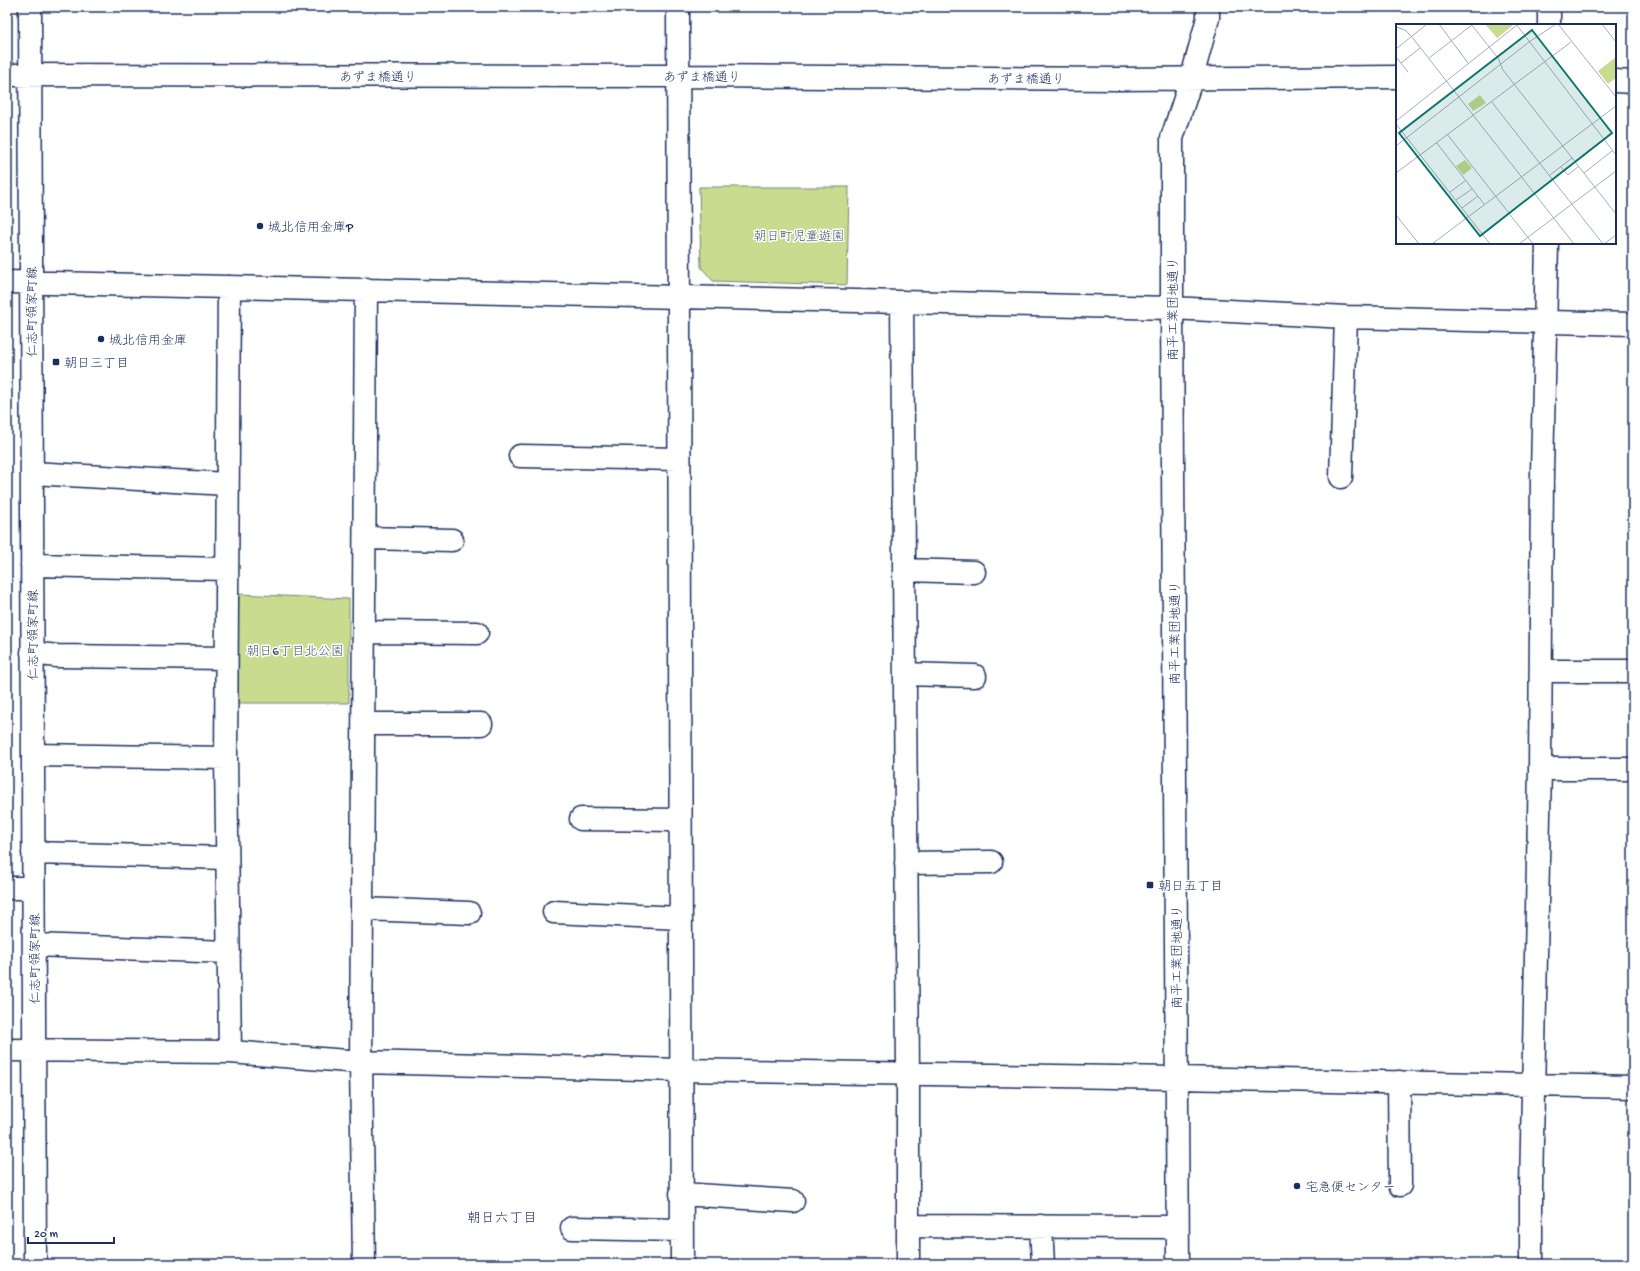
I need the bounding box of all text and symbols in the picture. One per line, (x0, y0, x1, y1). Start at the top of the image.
inset map (1396, 24, 1616, 244)
street label: あずま橋通り (339, 70, 417, 86)
street label: あずま橋通り (663, 70, 741, 86)
street label: あずま橋通り (987, 72, 1065, 88)
marker: 城北信用金庫P (255, 221, 265, 231)
place label: 城北信用金庫P (268, 221, 354, 236)
park label: 朝日町児童遊園 (753, 229, 845, 245)
street label: 南平工業団地通り (1166, 257, 1182, 361)
street label: 仁志町領家町線 (25, 266, 41, 358)
marker: 城北信用金庫 (96, 334, 106, 344)
place label: 城北信用金庫 (109, 334, 187, 349)
place label: 朝日三丁目 (64, 356, 129, 372)
marker: 朝日三丁目 (51, 357, 61, 367)
street label: 南平工業団地通り (1168, 581, 1184, 685)
street label: 仁志町領家町線 (26, 589, 42, 681)
park label: 朝日6丁目北公園 (246, 644, 344, 660)
place label: 朝日五丁目 (1158, 879, 1223, 895)
marker: 朝日五丁目 (1145, 880, 1155, 890)
street label: 南平工業団地通り (1170, 905, 1186, 1009)
street label: 仁志町領家町線 (28, 913, 44, 1005)
marker: 宅急便センター (1292, 1181, 1302, 1191)
place label: 宅急便センター (1305, 1181, 1395, 1196)
district label: 朝日六丁目 (467, 1211, 537, 1228)
scale bar (28, 1219, 114, 1245)
text: 20 m (34, 1228, 59, 1242)

